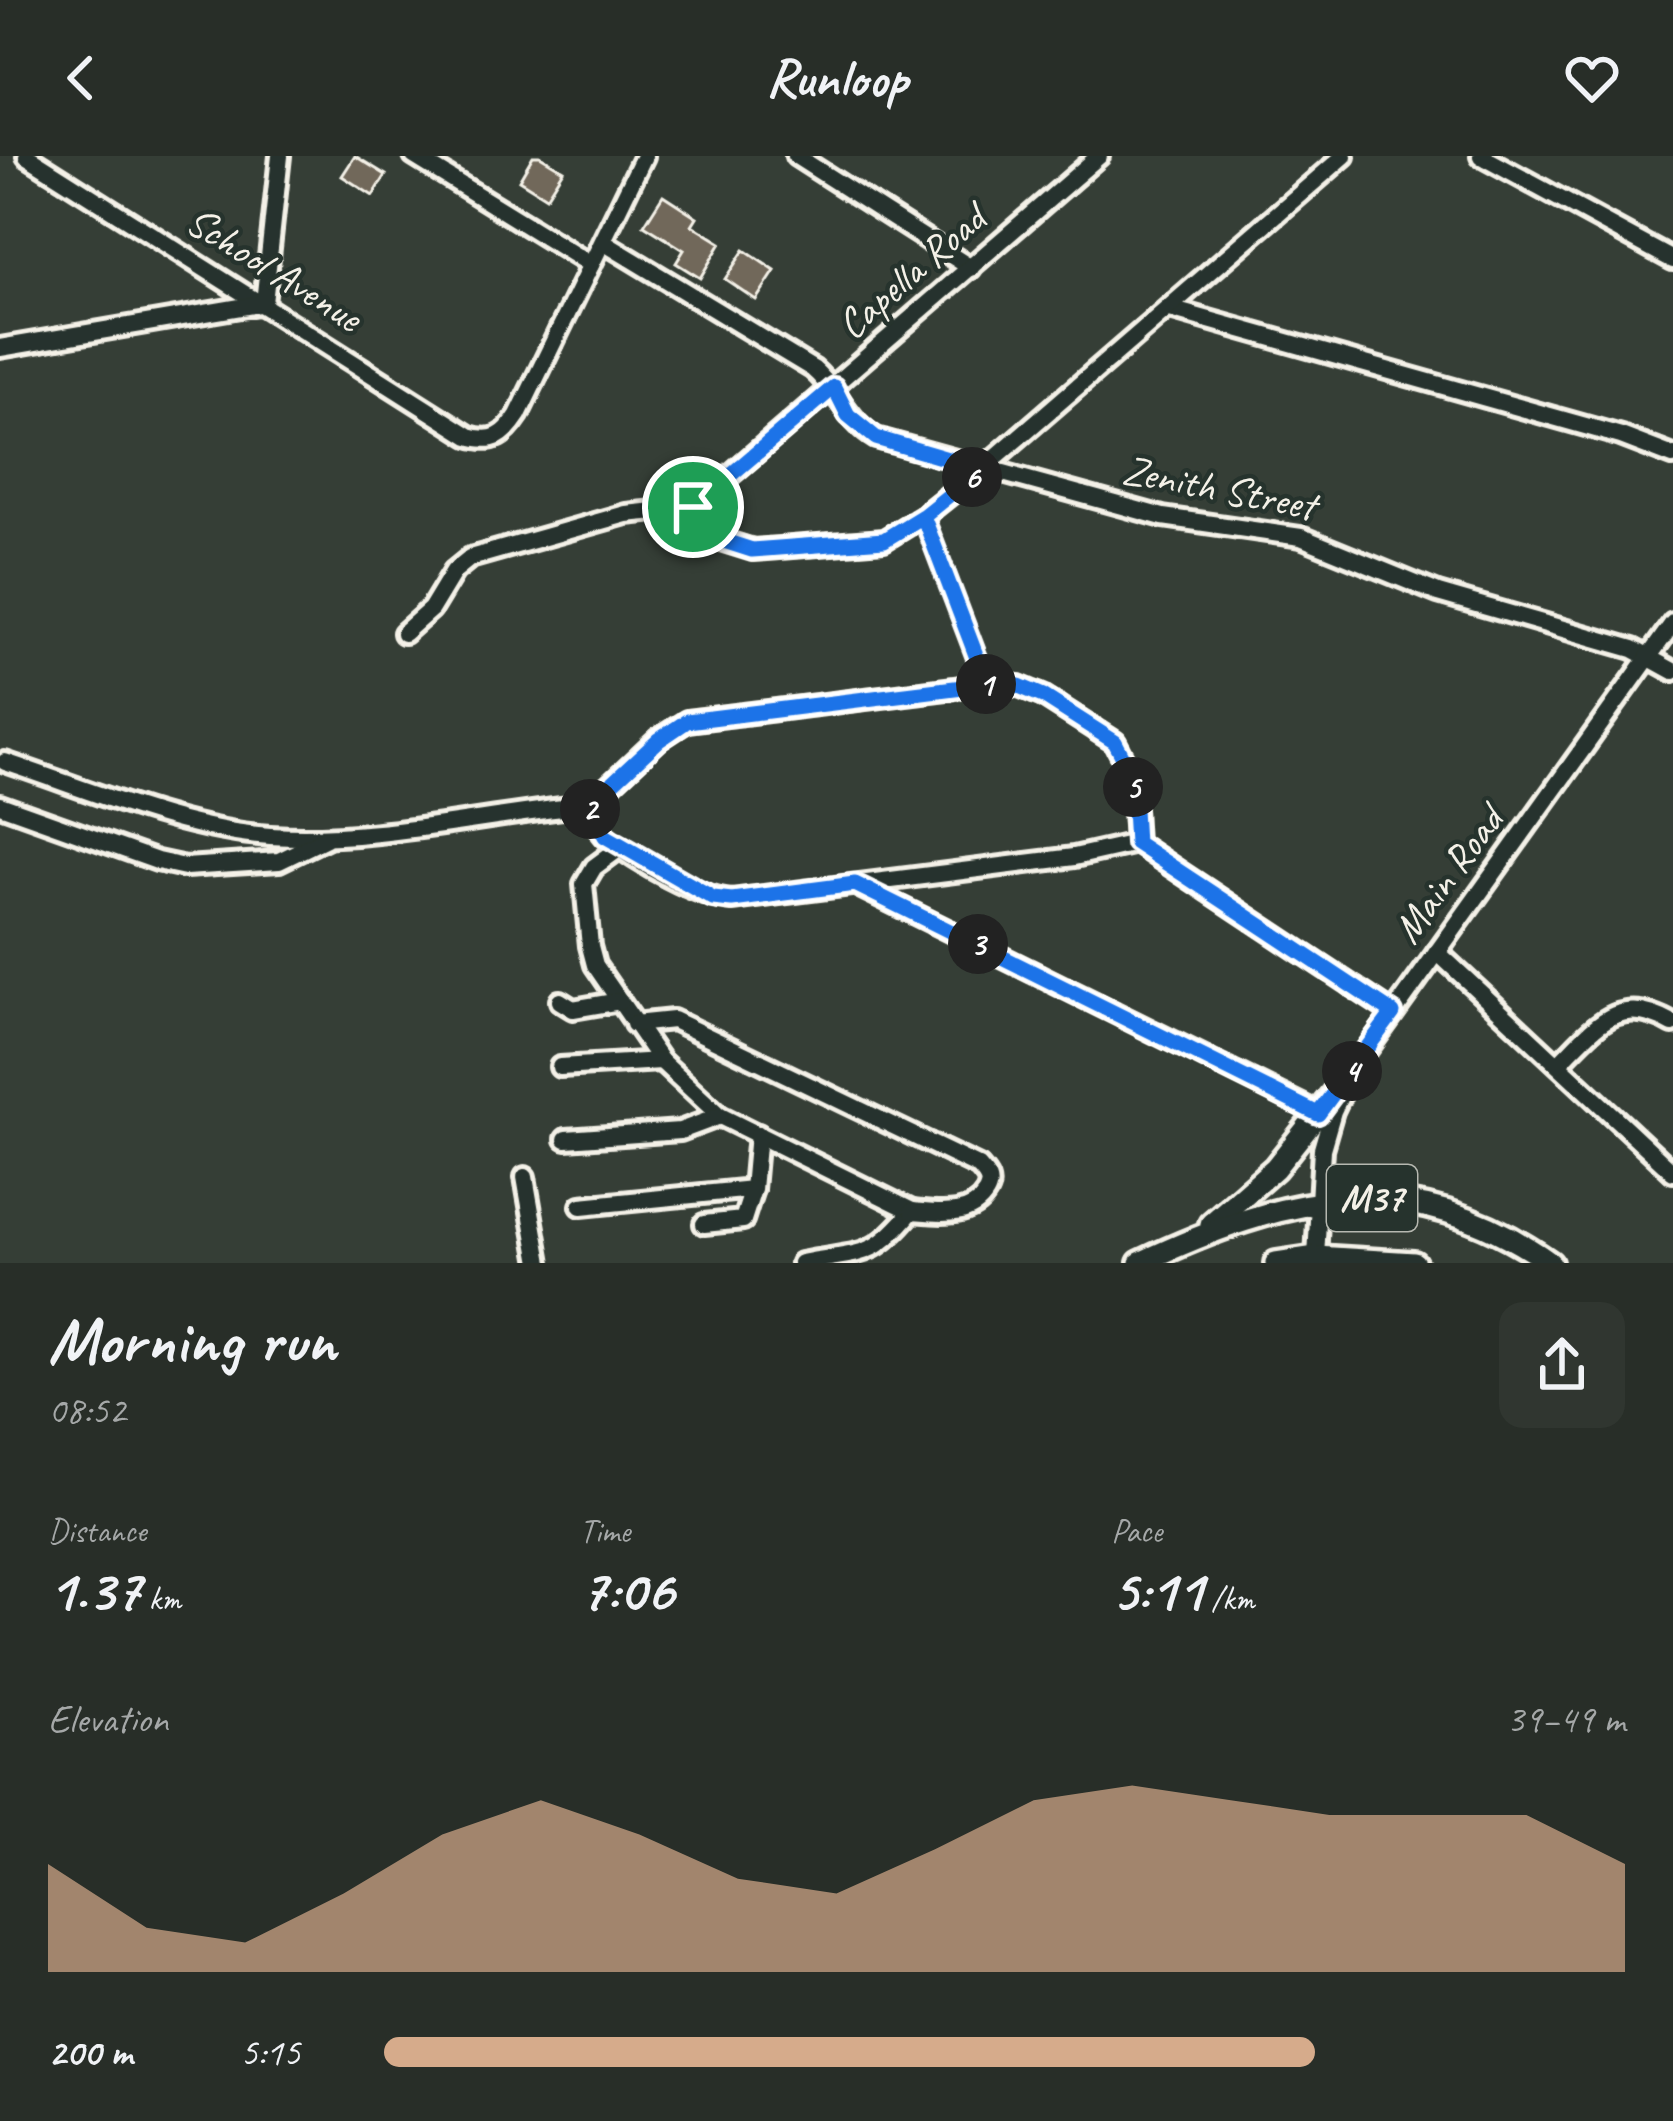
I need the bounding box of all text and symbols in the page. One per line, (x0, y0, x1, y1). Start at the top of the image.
text: Runloop (766, 44, 907, 112)
icon: back (48, 45, 114, 111)
icon: heart (1559, 45, 1625, 111)
street label: Capella Road (826, 189, 1001, 351)
street label: School Avenue (176, 194, 374, 345)
street label: Zenith Street (1118, 443, 1325, 534)
pin: 6 (942, 447, 1002, 507)
pin (642, 456, 744, 558)
text: 6 (964, 456, 980, 498)
icon: arrive (660, 474, 726, 540)
pin: 1 (956, 654, 1016, 714)
text: 1 (979, 663, 993, 705)
pin: 5 (1103, 757, 1163, 817)
text: 5 (1126, 766, 1140, 808)
pin: 2 (560, 779, 620, 839)
text: 2 (583, 788, 597, 830)
street label: Main Road (1381, 791, 1519, 954)
pin: 3 (948, 914, 1008, 974)
text: 3 (971, 923, 985, 965)
pin: 4 (1322, 1041, 1382, 1101)
text: 4 (1345, 1050, 1359, 1092)
road number: M37 (1327, 1165, 1417, 1231)
text: Morning run (48, 1299, 336, 1382)
button: share (1499, 1302, 1625, 1428)
text: 08:52 (48, 1386, 126, 1435)
text: Distance (48, 1510, 146, 1552)
text: Time (580, 1510, 630, 1552)
text: Pace (1111, 1510, 1162, 1552)
text: 1.37 (48, 1552, 141, 1628)
text: 7:06 (580, 1552, 674, 1628)
text: 5:11 (1111, 1552, 1203, 1628)
text: km (141, 1578, 181, 1620)
text: /km (1203, 1578, 1254, 1620)
text: Elevation (48, 1695, 168, 1744)
text: 39–49 m (1506, 1695, 1625, 1744)
text: 200 m (48, 2028, 132, 2077)
text: 5:15 (240, 2028, 300, 2077)

